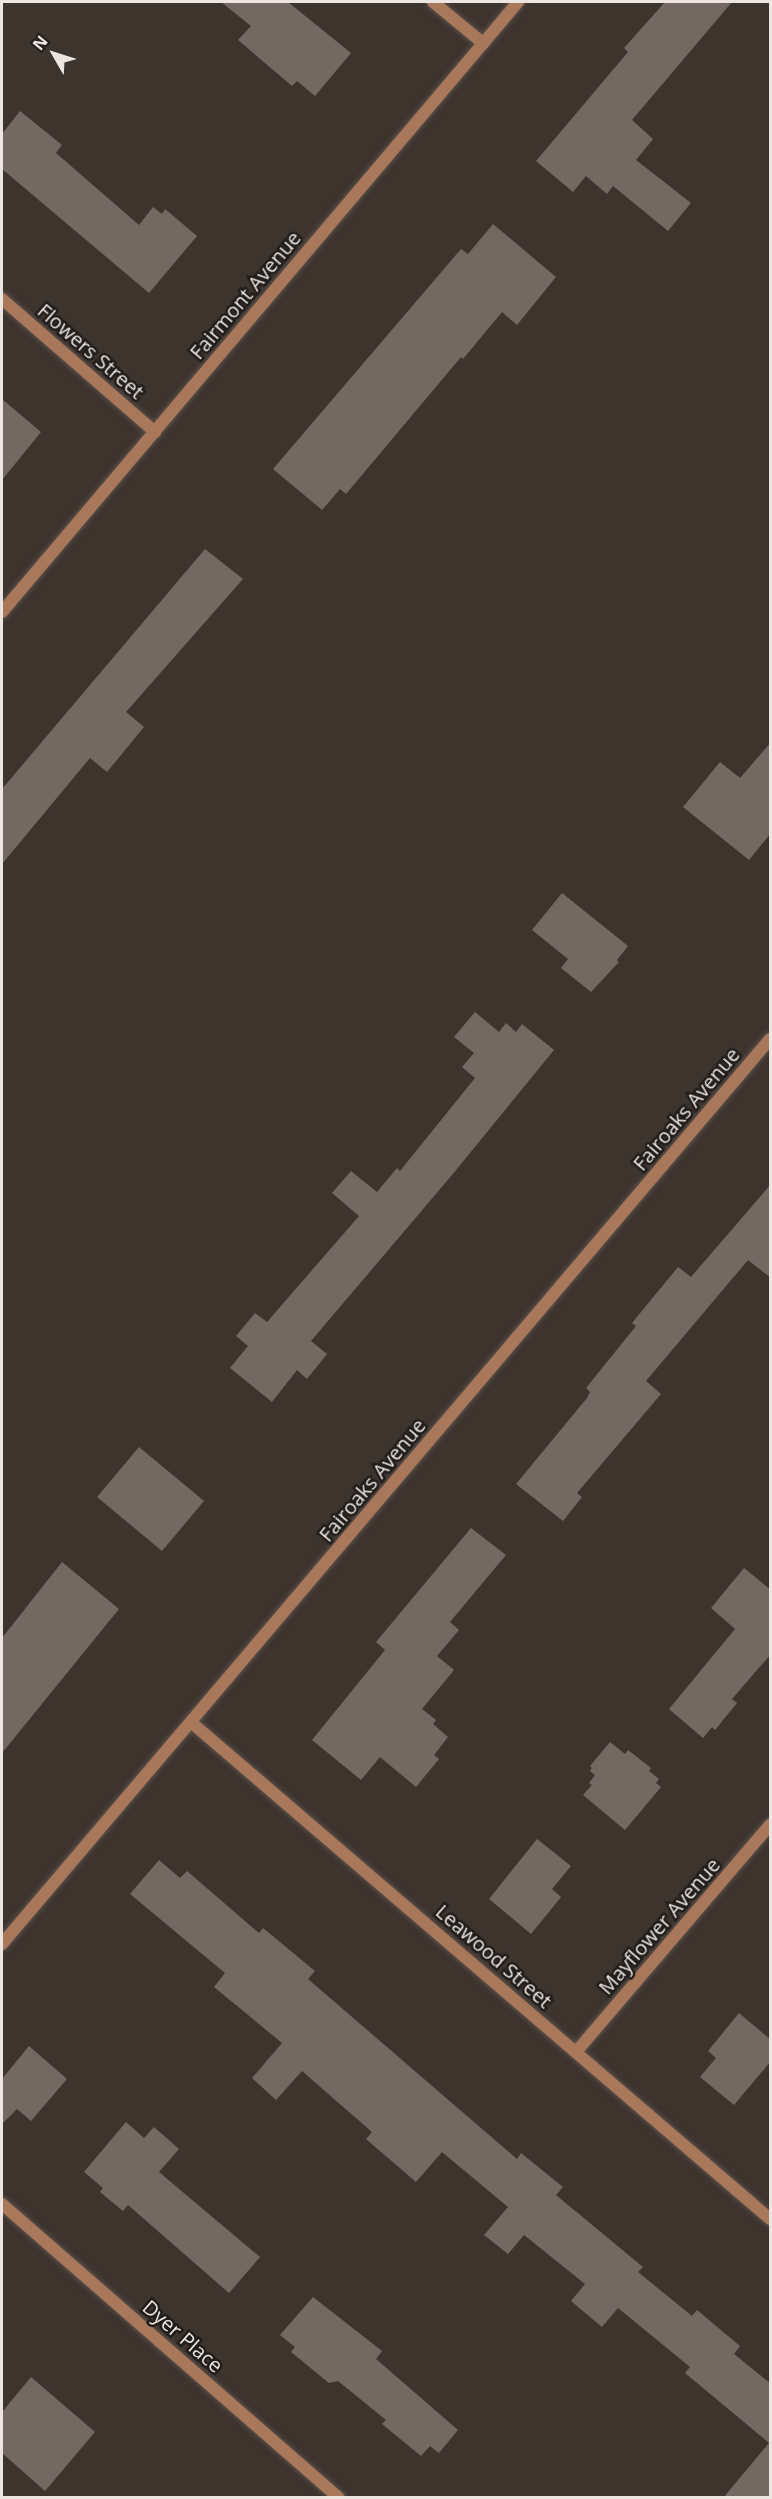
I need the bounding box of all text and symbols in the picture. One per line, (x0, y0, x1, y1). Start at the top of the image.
north arrow (24, 24, 84, 84)
text: N (27, 31, 53, 55)
street label: Fairmont Avenue (185, 226, 305, 364)
street label: Flowers Street (33, 298, 149, 404)
street label: Fairoaks Avenue (628, 1043, 744, 1175)
street label: Fairoaks Avenue (314, 1414, 430, 1546)
street label: Mayflower Avenue (593, 1853, 725, 1999)
street label: Leawood Street (431, 1899, 557, 2013)
street label: Dyer Place (138, 2295, 228, 2377)

